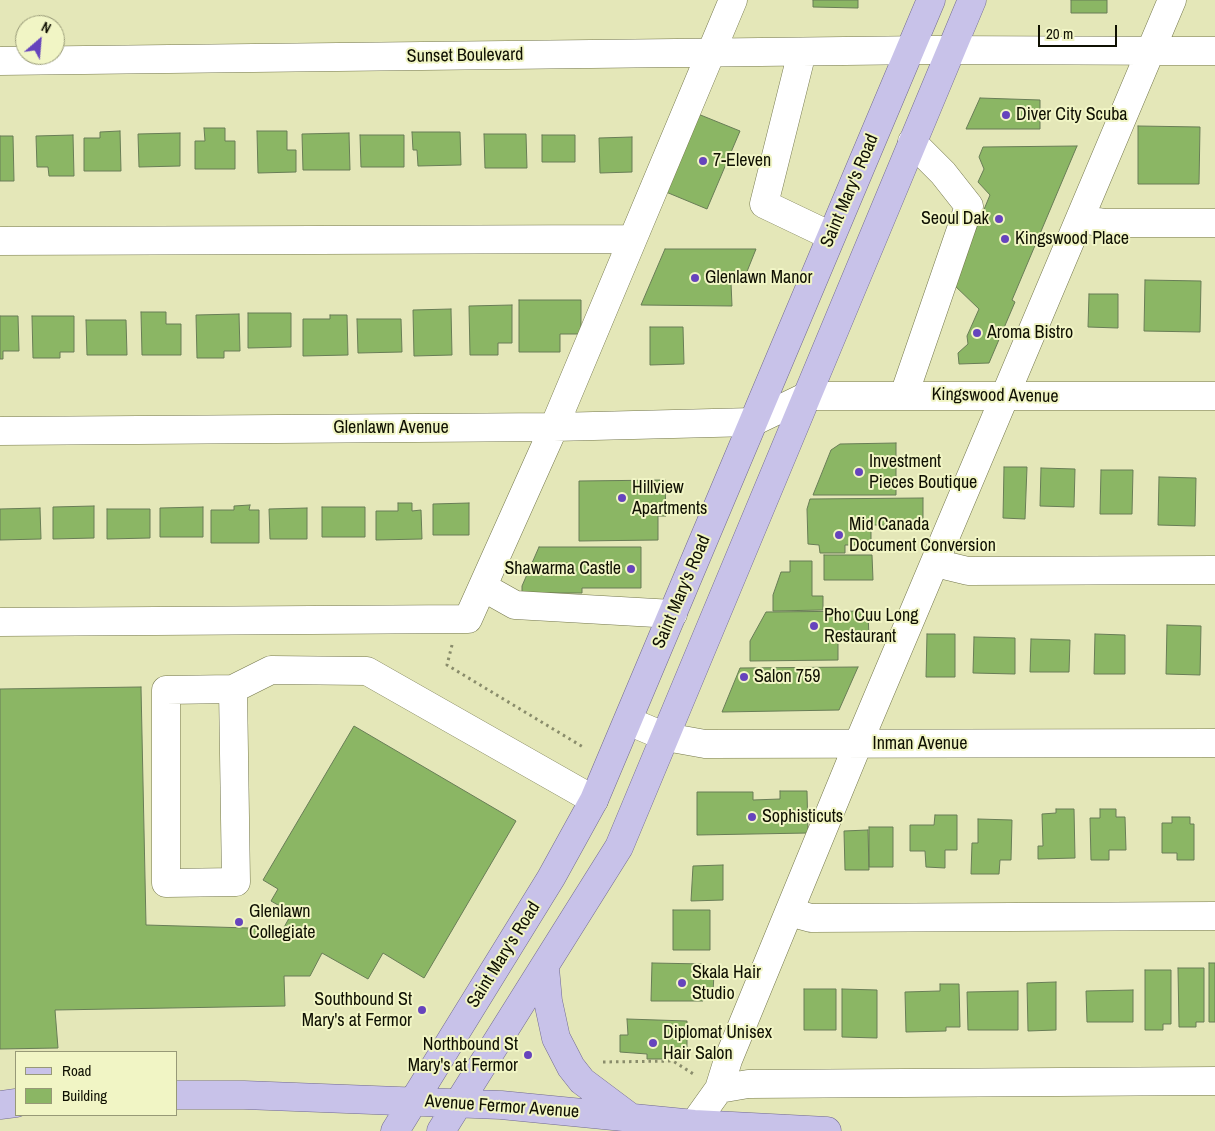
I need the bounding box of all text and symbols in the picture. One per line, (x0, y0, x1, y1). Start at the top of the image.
north arrow (15, 15, 65, 65)
scale bar (1040, 15, 1119, 47)
text: N (39, 18, 54, 37)
text: 20 m (1046, 23, 1073, 44)
street label: Sunset Boulevard (407, 44, 523, 68)
place label: Diver City Scuba (1016, 104, 1128, 126)
marker: Diver City Scuba (1000, 109, 1012, 121)
street label: Saint Mary's Road (816, 131, 884, 251)
place label: 7-Eleven (713, 150, 771, 172)
marker: 7-Eleven (697, 155, 709, 167)
place label: Seoul Dak (921, 208, 989, 230)
marker: Seoul Dak (993, 213, 1005, 225)
place label: Kingswood Place (1015, 228, 1129, 250)
marker: Kingswood Place (999, 233, 1011, 245)
place label: Glenlawn Manor (705, 267, 812, 289)
marker: Glenlawn Manor (689, 272, 701, 284)
place label: Aroma Bistro (987, 322, 1073, 344)
marker: Aroma Bistro (971, 327, 983, 339)
street label: Kingswood Avenue (931, 384, 1059, 408)
street label: Glenlawn Avenue (333, 417, 449, 439)
place label: Investment Pieces Boutique (869, 451, 977, 494)
marker: Investment Pieces Boutique (853, 466, 865, 478)
place label: Hillview Apartments (632, 477, 707, 520)
marker: Hillview Apartments (616, 492, 628, 504)
place label: Mid Canada Document Conversion (849, 514, 996, 556)
marker: Mid Canada Document Conversion (833, 529, 845, 541)
street label: Saint Mary's Road (648, 532, 716, 652)
place label: Shawarma Castle (505, 558, 621, 580)
marker: Shawarma Castle (625, 563, 637, 575)
place label: Pho Cuu Long Restaurant (824, 605, 918, 648)
marker: Pho Cuu Long Restaurant (808, 620, 820, 632)
place label: Salon 759 (754, 666, 820, 688)
marker: Salon 759 (738, 671, 750, 683)
street label: Inman Avenue (873, 733, 967, 755)
place label: Sophisticuts (762, 806, 843, 828)
marker: Sophisticuts (746, 811, 758, 823)
street label: Saint Mary's Road (463, 898, 545, 1012)
place label: Glenlawn Collegiate (249, 901, 315, 944)
marker: Glenlawn Collegiate (233, 916, 245, 928)
place label: Skala Hair Studio (692, 962, 761, 1004)
marker: Skala Hair Studio (676, 977, 688, 989)
place label: Southbound St Mary's at Fermor (302, 989, 412, 1032)
marker: Southbound St Mary's at Fermor (416, 1004, 428, 1016)
place label: Diplomat Unisex Hair Salon (663, 1022, 772, 1064)
place label: Northbound St Mary's at Fermor (408, 1034, 518, 1076)
marker: Diplomat Unisex Hair Salon (647, 1037, 659, 1049)
marker: Northbound St Mary's at Fermor (522, 1049, 534, 1061)
legend (15, 1051, 178, 1116)
text: Road (62, 1060, 91, 1081)
text: Building (62, 1085, 107, 1106)
street label: Avenue Fermor Avenue (424, 1091, 580, 1123)

